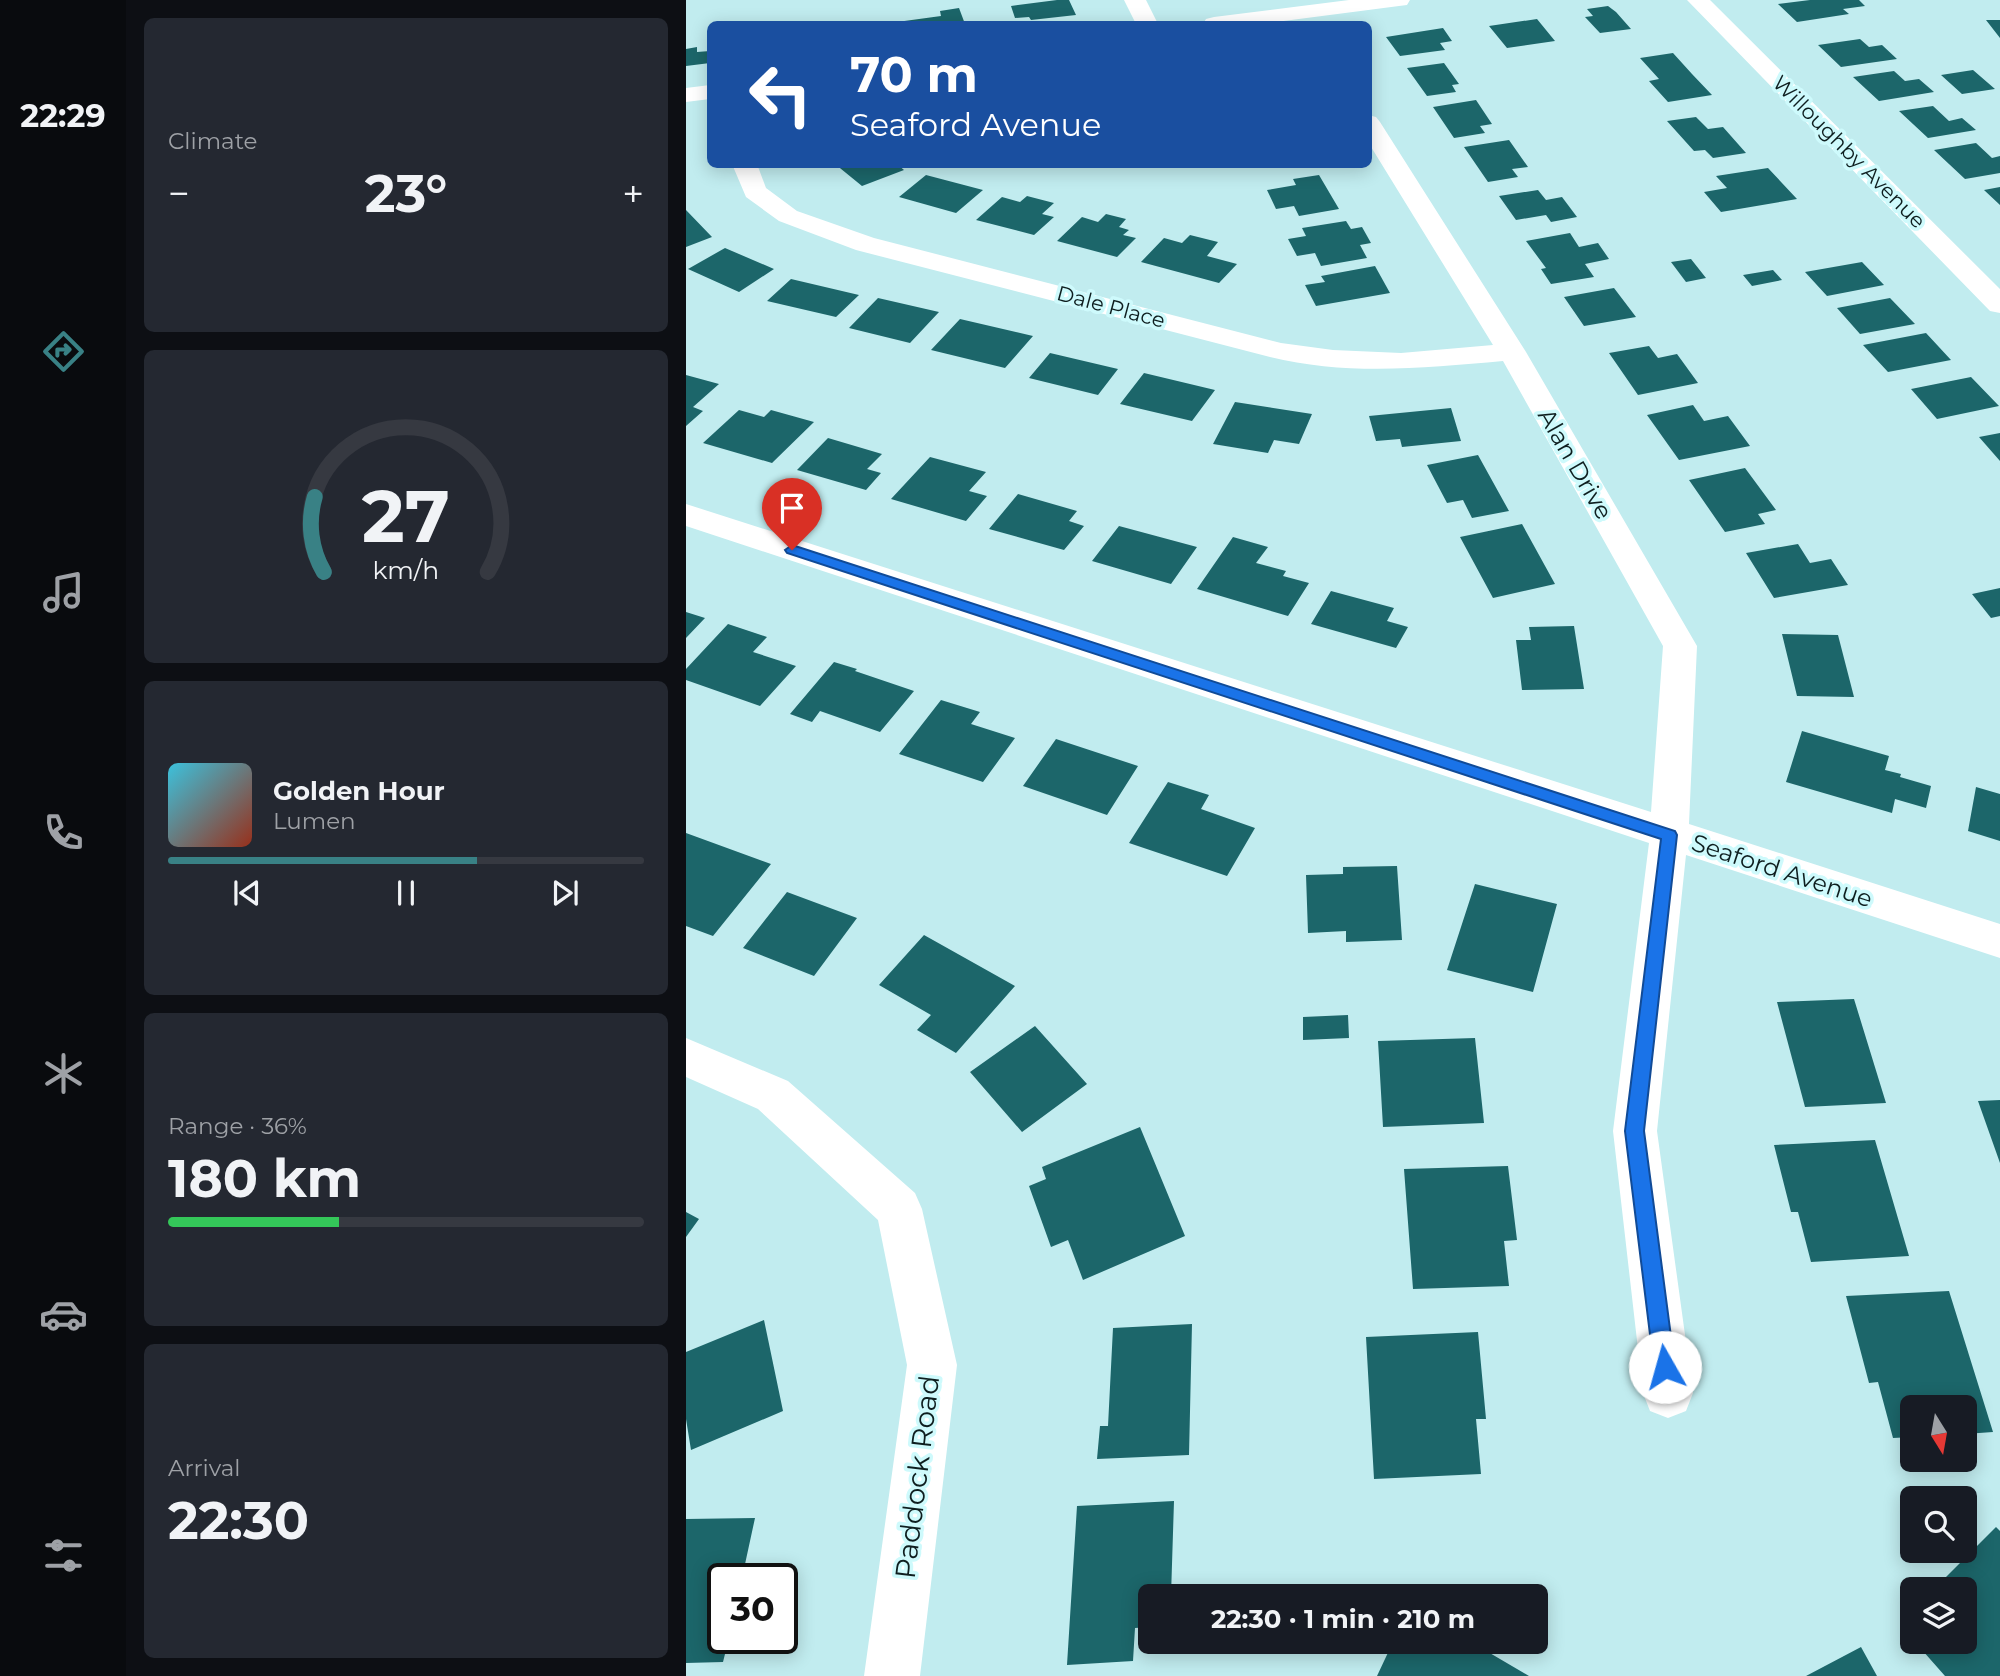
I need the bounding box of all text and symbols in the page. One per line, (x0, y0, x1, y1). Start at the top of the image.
text: 70 m (850, 45, 978, 104)
icon: left (735, 49, 826, 140)
street label: Willoughby Avenue (1768, 70, 1931, 233)
text: 22:29 (20, 96, 106, 135)
text: Seaford Avenue (850, 105, 1101, 144)
text: Climate (168, 127, 257, 155)
text: 23° (365, 162, 447, 225)
text: − (168, 170, 190, 217)
text: + (622, 170, 644, 217)
street label: Dale Place (1054, 280, 1168, 333)
icon: directions (39, 327, 88, 376)
street label: Alan Drive (1532, 403, 1619, 524)
text: 27 (362, 473, 450, 561)
pin (762, 478, 822, 550)
icon: arrive (773, 489, 811, 527)
text: km/h (373, 555, 439, 585)
icon: music (39, 568, 88, 617)
text: Golden Hour (273, 775, 445, 807)
text: Lumen (273, 807, 356, 835)
icon: phone (39, 808, 88, 857)
street label: Seaford Avenue (1688, 828, 1876, 913)
icon: previous (228, 874, 266, 912)
icon: pause (387, 874, 425, 912)
icon: next (546, 874, 584, 912)
icon: climate (39, 1049, 88, 1098)
text: Range · 36% (168, 1112, 307, 1140)
text: 180 km (168, 1147, 361, 1210)
icon: car (39, 1290, 88, 1339)
position arrow (1628, 1330, 1702, 1404)
street label: Paddock Road (888, 1373, 946, 1581)
north arrow (1900, 1395, 1978, 1472)
map controls (1900, 1395, 1977, 1654)
text: Arrival (168, 1454, 241, 1482)
button: search (1900, 1486, 1977, 1563)
text: 22:30 (168, 1489, 309, 1552)
icon: filters (39, 1531, 88, 1580)
speed limit sign: 30 (707, 1563, 798, 1654)
button: layers (1900, 1577, 1977, 1654)
text: 22:30 · 1 min · 210 m (1211, 1603, 1475, 1635)

